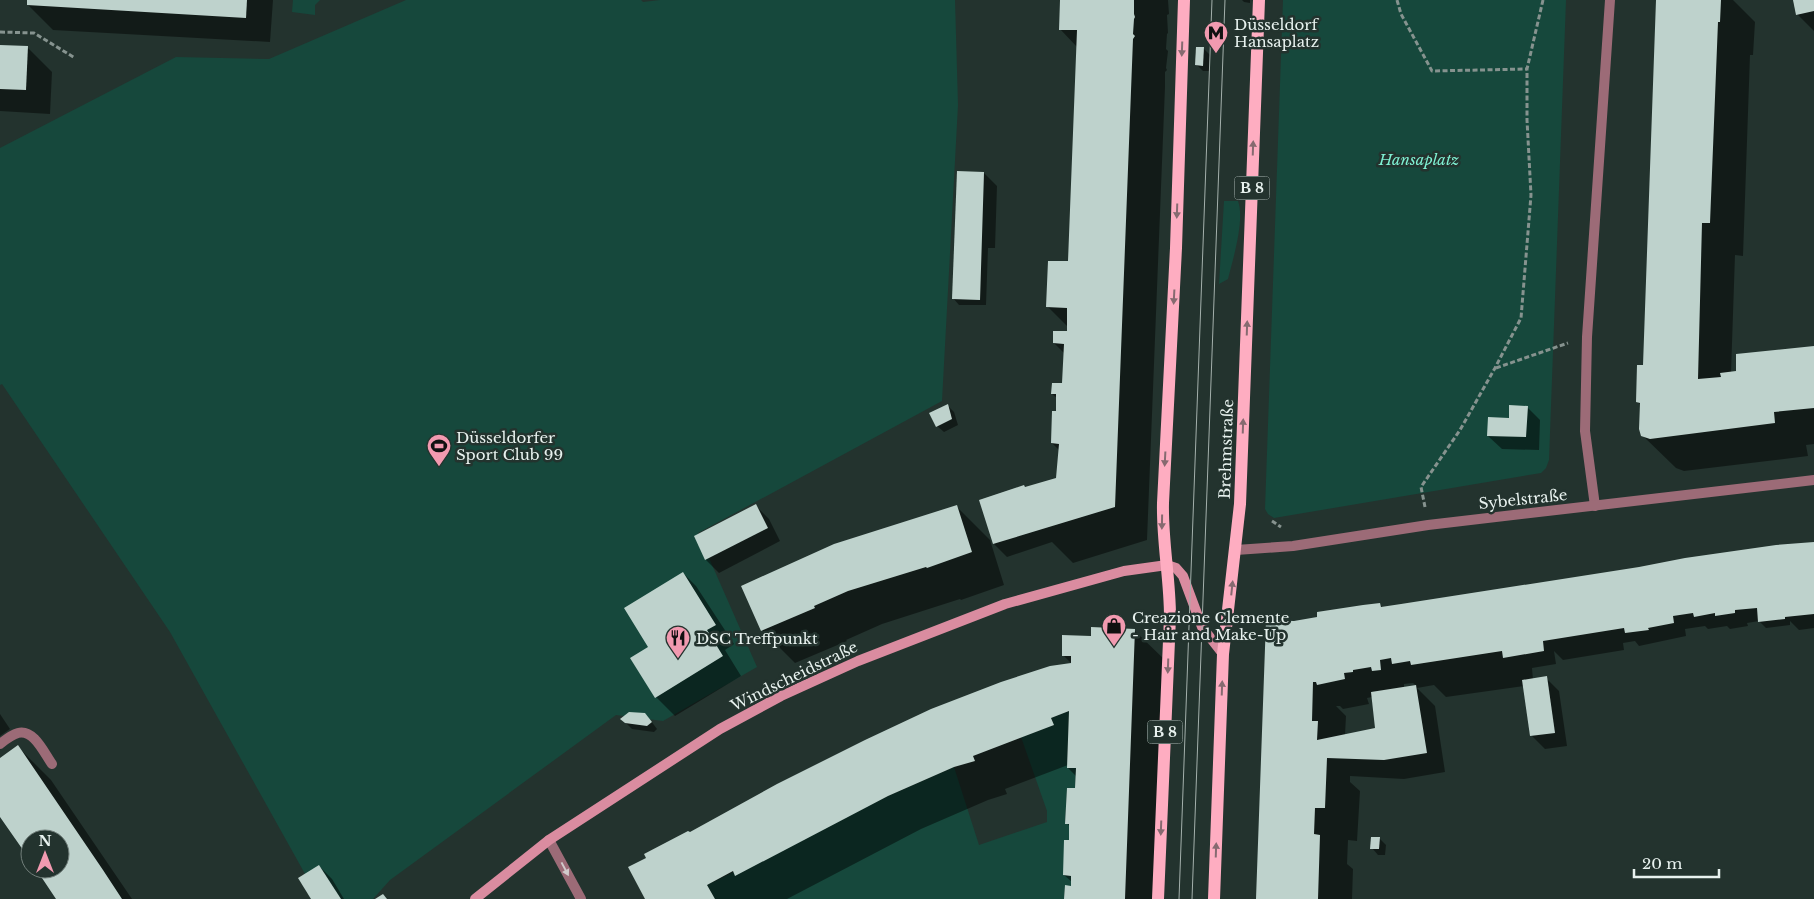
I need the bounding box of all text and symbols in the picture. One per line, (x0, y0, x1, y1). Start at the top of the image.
place label: Düsseldorf Hansaplatz (1234, 15, 1319, 51)
metro station icon: Düsseldorf Hansaplatz (1203, 20, 1229, 54)
one-way arrow (1178, 41, 1186, 57)
one-way arrow (1250, 140, 1258, 156)
park label: Hansaplatz (1378, 150, 1459, 169)
road number: B 8 (1234, 177, 1270, 200)
one-way arrow (1173, 203, 1181, 219)
one-way arrow (1169, 289, 1177, 305)
one-way arrow (1243, 320, 1251, 336)
street label: Brehmstraße (1215, 399, 1237, 499)
one-way arrow (1239, 418, 1247, 434)
place label: Düsseldorfer Sport Club 99 (456, 428, 563, 464)
sports icon: Düsseldorfer Sport Club 99 (426, 433, 452, 467)
one-way arrow (1161, 452, 1169, 468)
street label: Sybelstraße (1478, 485, 1568, 513)
one-way arrow (1158, 515, 1166, 531)
one-way arrow (1228, 580, 1236, 596)
place label: Creazione Clemente - Hair and Make-Up (1132, 608, 1289, 644)
shop icon: Creazione Clemente - Hair and Make-Up (1101, 613, 1127, 647)
restaurant icon: DSC Treffpunkt (665, 625, 691, 659)
place label: DSC Treffpunkt (696, 629, 818, 648)
street label: Windscheidstraße (727, 637, 861, 715)
one-way arrow (1164, 658, 1172, 674)
one-way arrow (1218, 680, 1226, 696)
road number: B 8 (1148, 720, 1182, 744)
one-way arrow (1156, 821, 1164, 837)
north arrow (20, 829, 70, 879)
text: N (38, 832, 52, 850)
one-way arrow (1212, 842, 1220, 858)
scale bar (1634, 846, 1719, 878)
text: 20 m (1642, 854, 1682, 873)
one-way arrow (561, 862, 569, 877)

